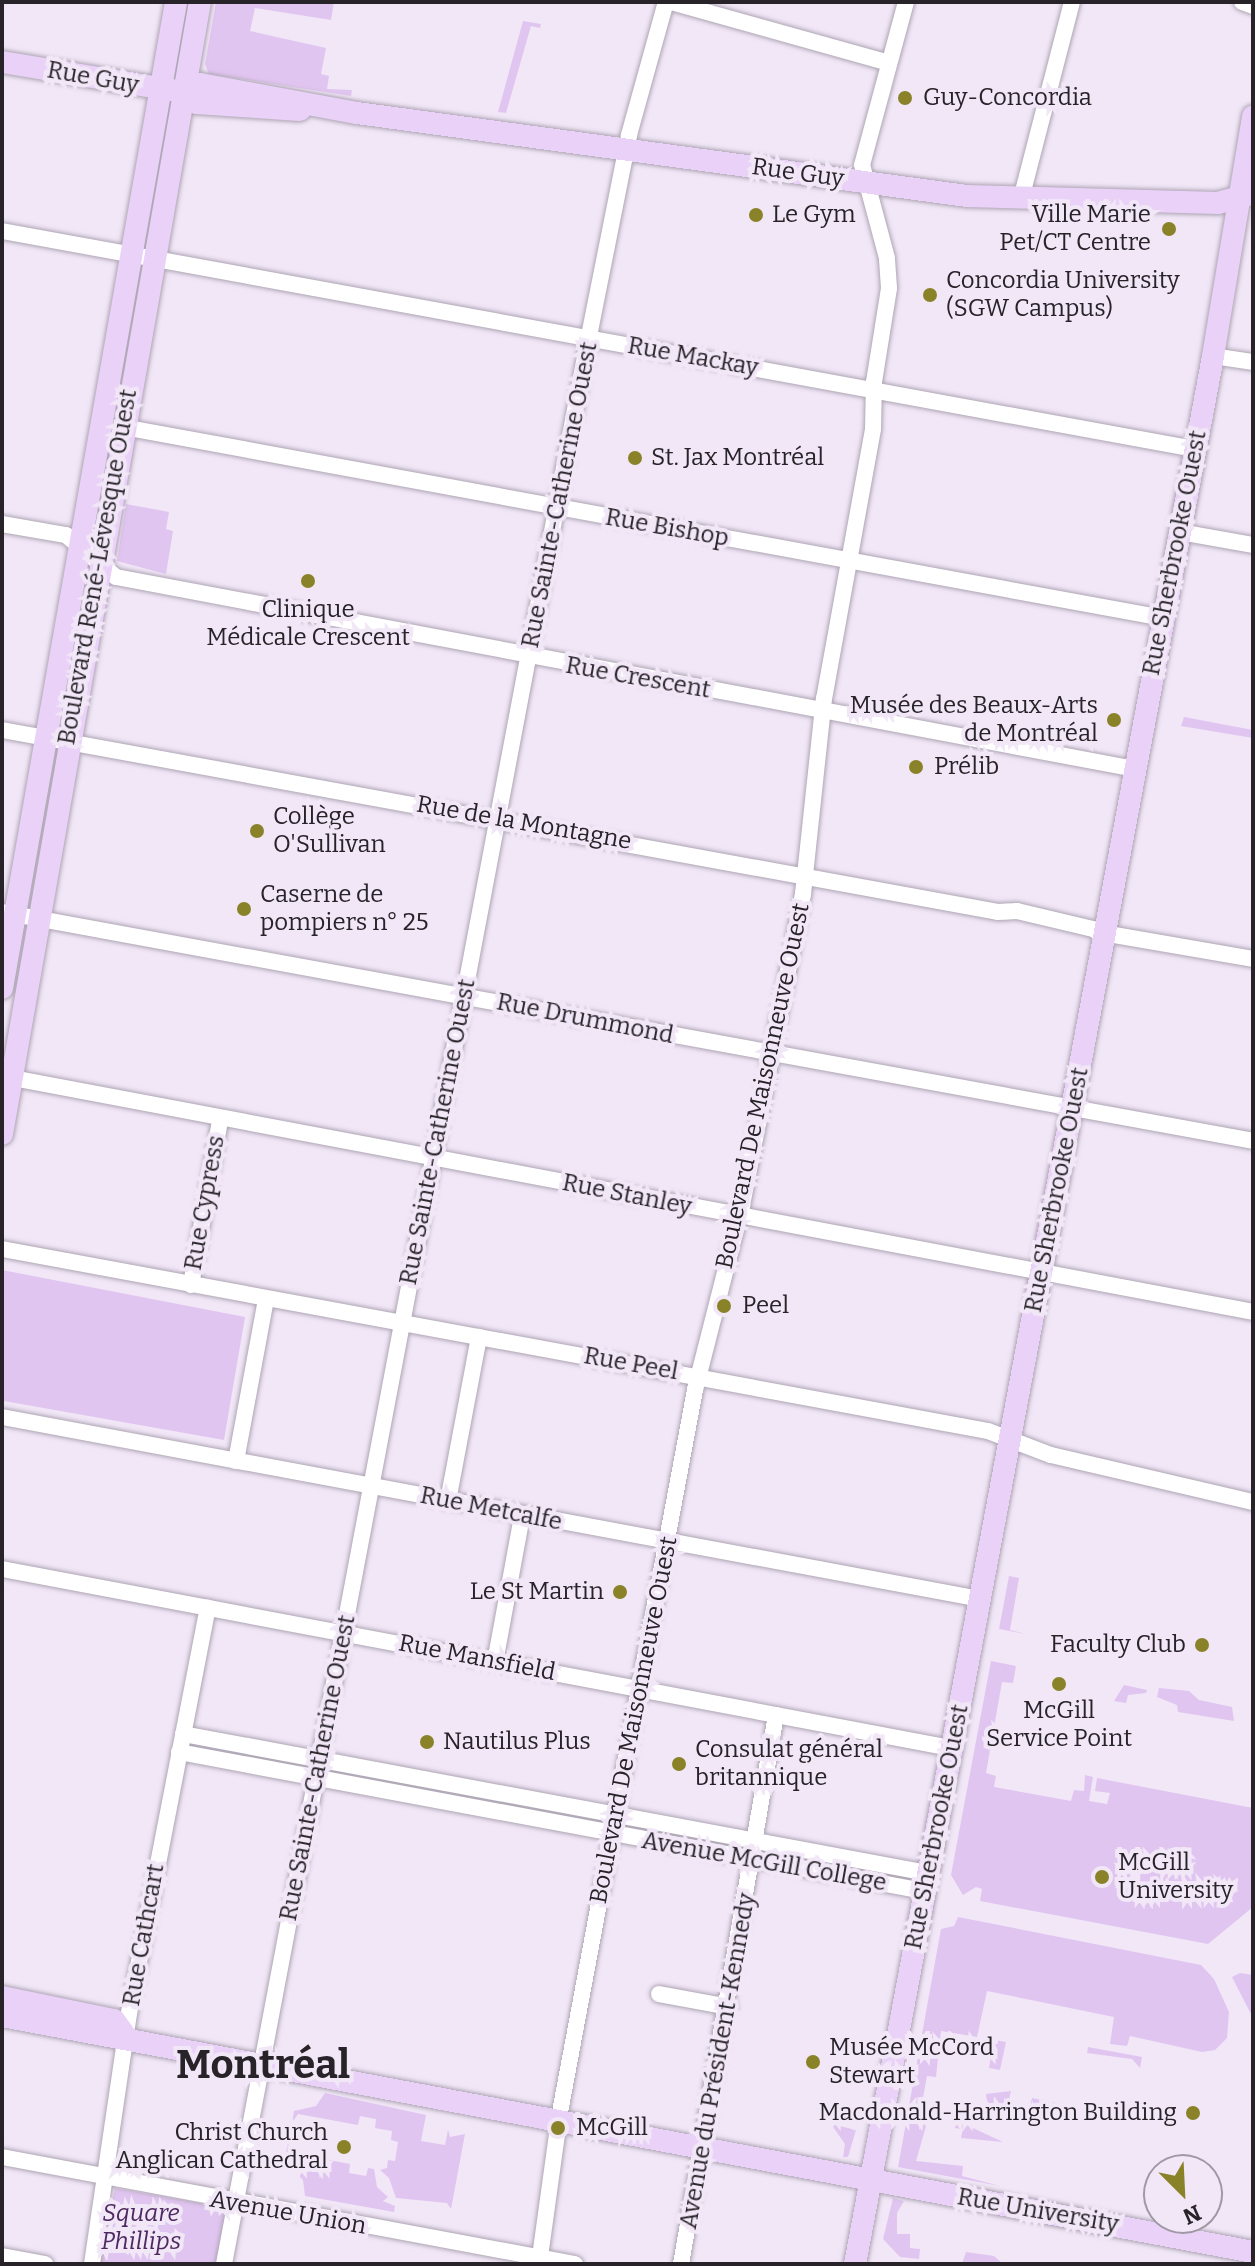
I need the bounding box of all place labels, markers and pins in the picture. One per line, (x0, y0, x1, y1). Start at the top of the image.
place label: Guy-Concordia (923, 84, 1092, 112)
marker: Guy-Concordia (894, 87, 916, 109)
place label: Le Gym (772, 201, 856, 229)
place label: Ville Marie Pet/CT Centre (999, 201, 1151, 257)
marker: Le Gym (747, 206, 765, 224)
marker: Ville Marie Pet/CT Centre (1158, 218, 1180, 240)
place label: Concordia University (SGW Campus) (946, 267, 1180, 323)
marker: Concordia University (SGW Campus) (921, 286, 939, 304)
place label: St. Jax Montréal (651, 444, 824, 472)
marker: St. Jax Montréal (626, 449, 644, 467)
marker: Clinique Médicale Crescent (297, 570, 319, 592)
place label: Clinique Médicale Crescent (206, 596, 410, 652)
place label: Musée des Beaux-Arts de Montréal (850, 692, 1098, 748)
marker: Musée des Beaux-Arts de Montréal (1105, 711, 1123, 729)
place label: Prélib (934, 753, 999, 781)
marker: Prélib (905, 756, 927, 778)
place label: Collège O'Sullivan (273, 803, 386, 859)
marker: Collège O'Sullivan (248, 822, 266, 840)
place label: Caserne de pompiers n° 25 (260, 881, 429, 937)
marker: Caserne de pompiers n° 25 (235, 900, 253, 918)
place label: Peel (742, 1292, 789, 1320)
marker: Peel (713, 1295, 735, 1317)
place label: Le St Martin (470, 1578, 604, 1606)
marker: Le St Martin (611, 1583, 629, 1601)
place label: Faculty Club (1050, 1631, 1186, 1659)
marker: Faculty Club (1193, 1636, 1211, 1654)
marker: McGill Service Point (1050, 1675, 1068, 1693)
place label: McGill Service Point (986, 1697, 1132, 1753)
place label: Nautilus Plus (443, 1728, 591, 1756)
marker: Nautilus Plus (418, 1733, 436, 1751)
place label: Consulat général britannique (695, 1736, 883, 1792)
marker: Consulat général britannique (670, 1755, 688, 1773)
place label: McGill University (1118, 1849, 1233, 1905)
marker: McGill University (1093, 1868, 1111, 1886)
place label: Musée McCord Stewart (829, 2034, 994, 2090)
marker: Musée McCord Stewart (804, 2053, 822, 2071)
place label: Macdonald-Harrington Building (818, 2099, 1177, 2127)
marker: Macdonald-Harrington Building (1184, 2104, 1202, 2122)
place label: McGill (576, 2114, 648, 2142)
marker: McGill (547, 2117, 569, 2139)
place label: Christ Church Anglican Cathedral (115, 2119, 328, 2175)
marker: Christ Church Anglican Cathedral (335, 2138, 353, 2156)

